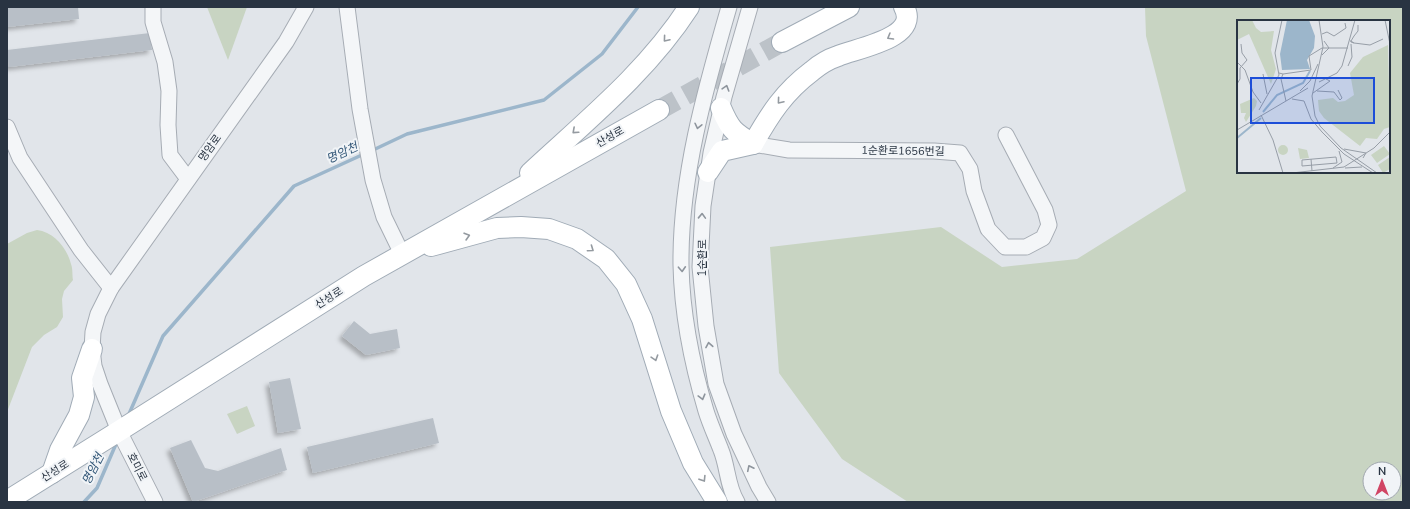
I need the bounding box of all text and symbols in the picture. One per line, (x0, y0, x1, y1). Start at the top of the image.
inset map (1237, 20, 1390, 173)
one-way arrow (887, 33, 894, 40)
one-way arrow (663, 34, 670, 41)
one-way arrow (721, 85, 730, 92)
one-way arrow (777, 97, 784, 104)
one-way arrow (694, 122, 703, 129)
street label: 산성로 (593, 123, 627, 151)
one-way arrow (572, 127, 580, 134)
street label: 명암로 (195, 131, 225, 165)
water label: 명암천 (324, 138, 362, 167)
street label: 1순환로1656번길 (861, 143, 945, 159)
one-way arrow (698, 213, 707, 219)
one-way arrow (463, 232, 470, 241)
street label: 1순환로 (695, 240, 710, 276)
one-way arrow (586, 244, 593, 251)
one-way arrow (677, 266, 686, 272)
street label: 산성로 (312, 284, 346, 312)
one-way arrow (705, 342, 714, 348)
one-way arrow (650, 355, 658, 362)
one-way arrow (697, 393, 706, 400)
water label: 명암천 (78, 449, 109, 487)
street label: 호미로 (123, 450, 151, 484)
street label: 산성로 (38, 457, 72, 485)
north arrow (1362, 461, 1402, 501)
one-way arrow (747, 464, 755, 472)
text: N (1378, 464, 1386, 479)
one-way arrow (698, 475, 705, 482)

